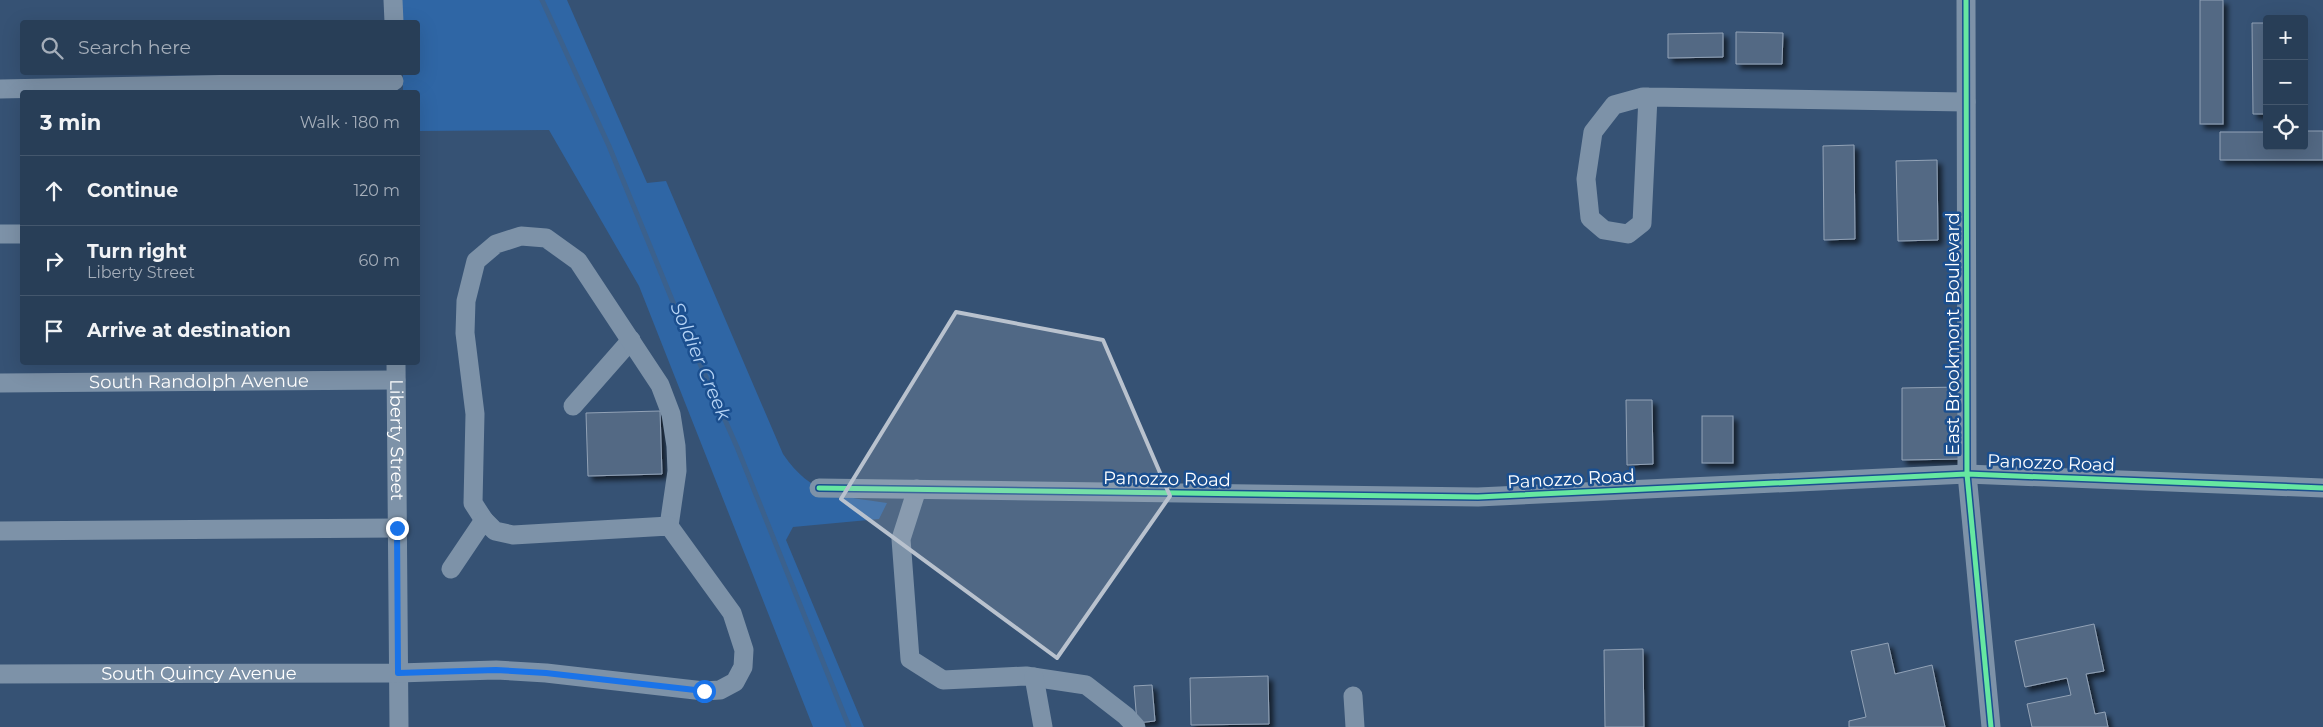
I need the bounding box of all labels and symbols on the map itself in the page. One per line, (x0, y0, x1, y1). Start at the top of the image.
street label: East Brookmont Boulevard (1942, 212, 1964, 456)
water label: Soldier Creek (665, 299, 736, 424)
street label: South Randolph Avenue (89, 370, 309, 393)
street label: Liberty Street (385, 379, 408, 501)
street label: Panozzo Road (1987, 450, 2115, 476)
street label: Panozzo Road (1507, 465, 1635, 493)
street label: Panozzo Road (1103, 467, 1231, 491)
route end (386, 517, 409, 540)
street label: South Quincy Avenue (101, 662, 297, 685)
route start (693, 680, 716, 703)

